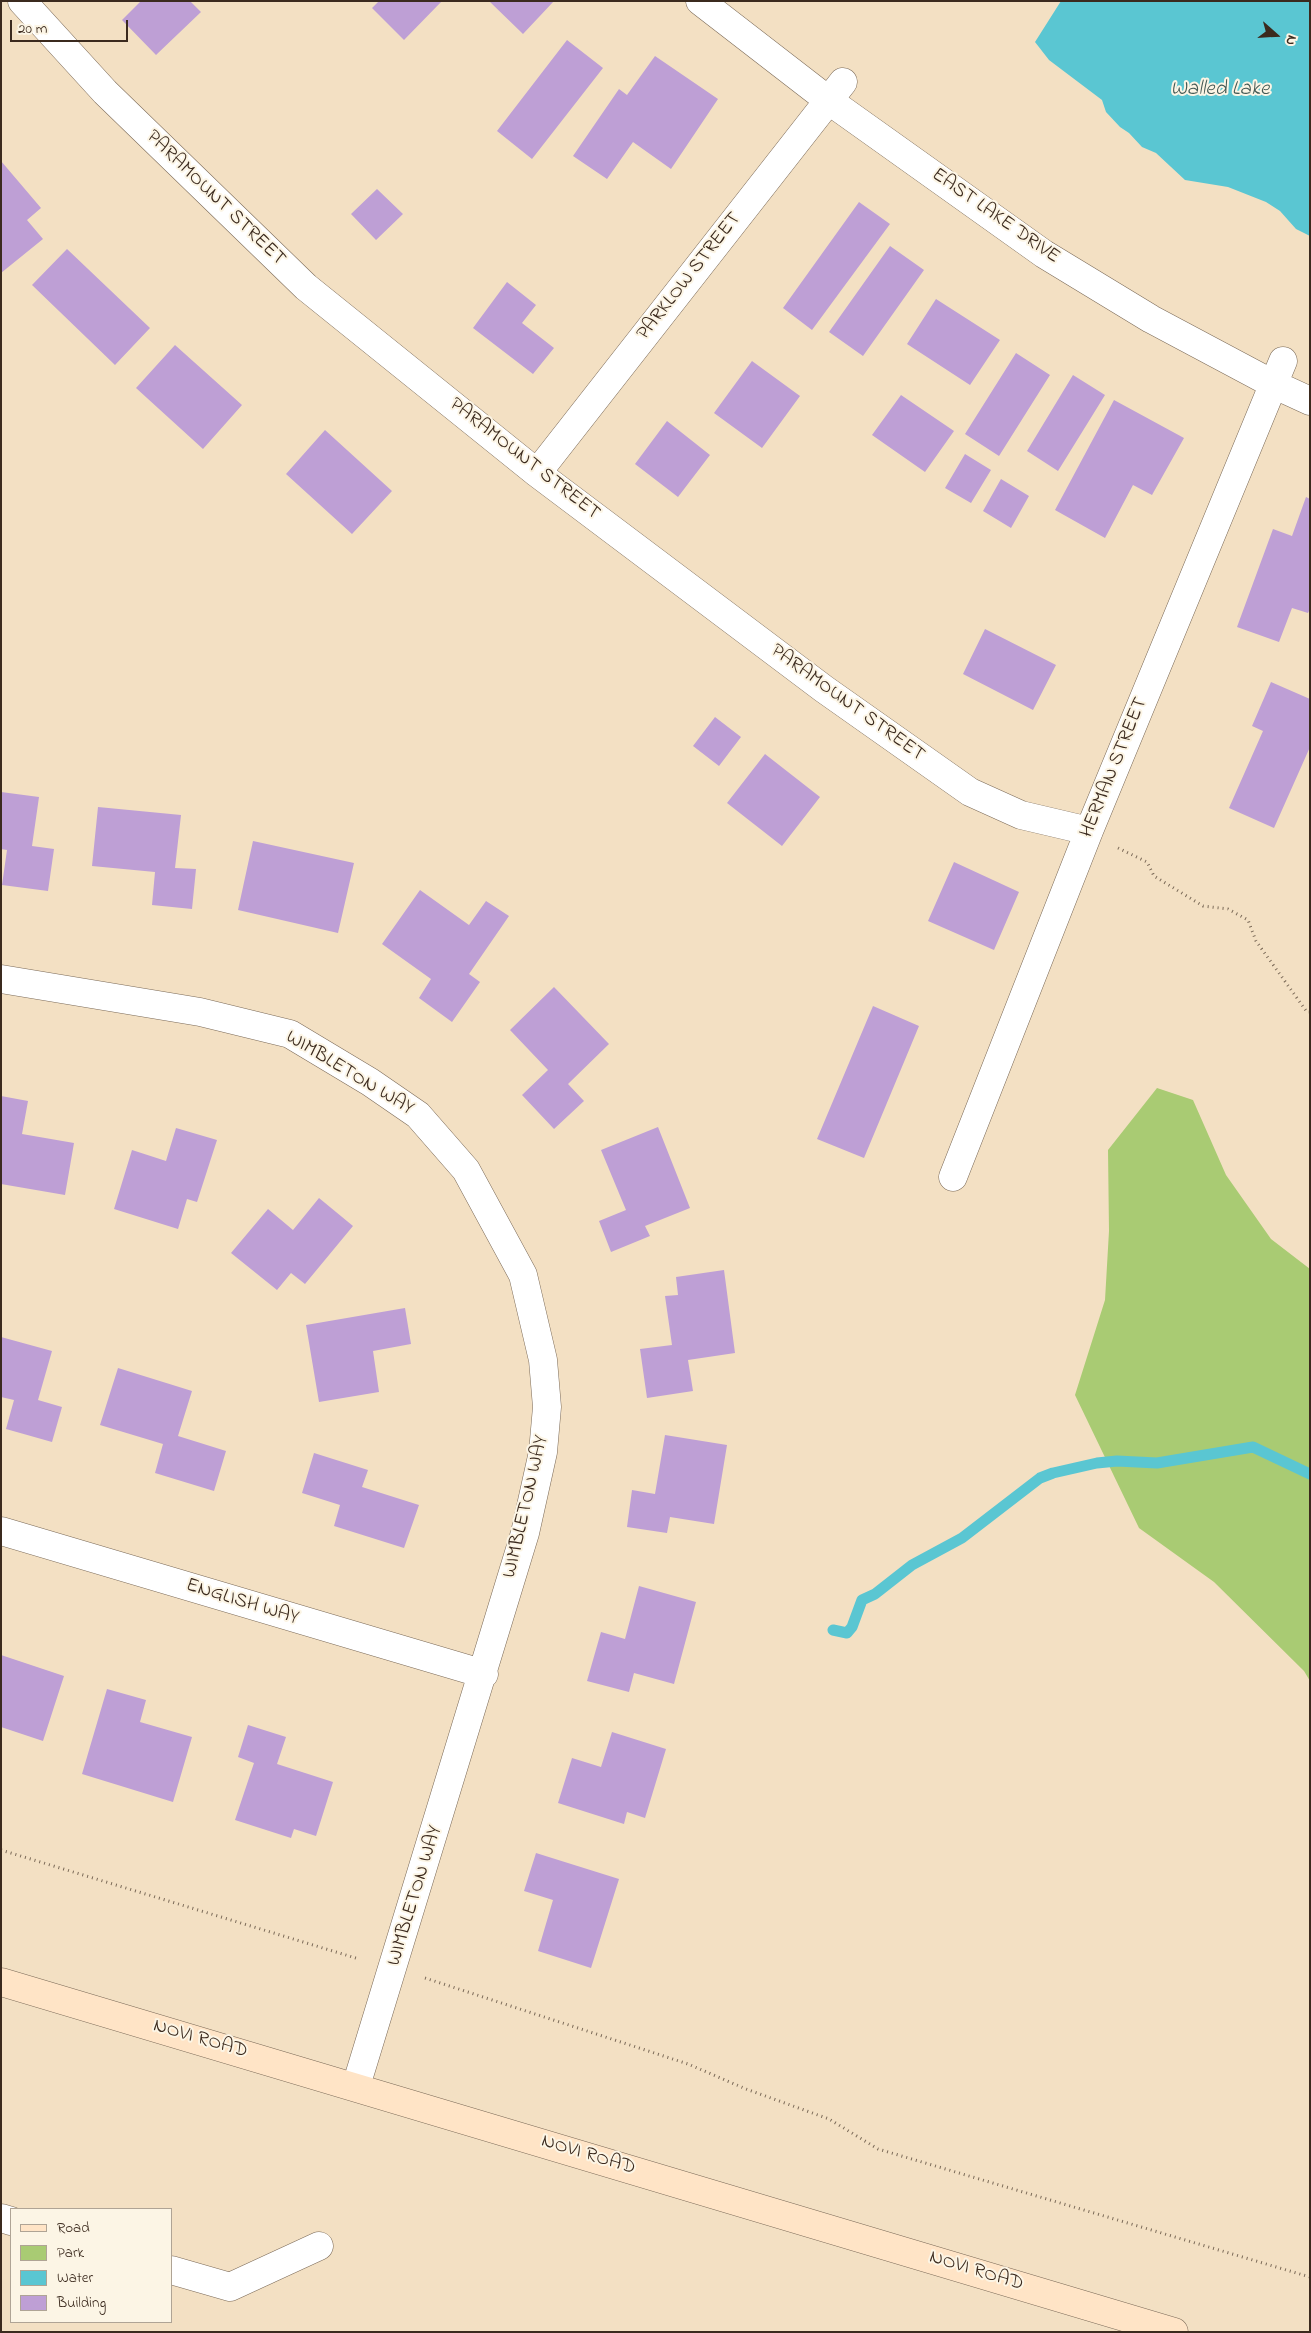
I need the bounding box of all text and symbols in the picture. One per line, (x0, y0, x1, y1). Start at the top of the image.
scale bar (12, 10, 130, 42)
north arrow (1251, 10, 1301, 60)
text: 20 m (18, 18, 47, 40)
text: N (1279, 32, 1302, 48)
water label: Walled Lake (1171, 78, 1269, 104)
street label: PARAMOUNT STREET (140, 126, 290, 272)
street label: EAST LAKE DRIVE (926, 164, 1064, 270)
street label: PARKLOW STREET (633, 208, 747, 346)
street label: PARAMOUNT STREET (444, 394, 604, 526)
street label: PARAMOUNT STREET (765, 640, 929, 768)
street label: HERMAN STREET (1076, 695, 1154, 841)
street label: WIMBLETON WAY (280, 1026, 418, 1122)
street label: WIMBLETON WAY (499, 1433, 555, 1581)
street label: ENGLISH WAY (183, 1574, 301, 1632)
street label: WIMBLETON WAY (383, 1823, 449, 1969)
street label: NOVI ROAD (150, 2015, 250, 2065)
street label: NOVI ROAD (538, 2130, 638, 2182)
legend (10, 2208, 172, 2323)
text: Road (57, 2217, 90, 2239)
text: Park (57, 2242, 84, 2264)
street label: NOVI ROAD (926, 2246, 1026, 2298)
text: Water (57, 2267, 93, 2289)
text: Building (57, 2292, 106, 2314)

